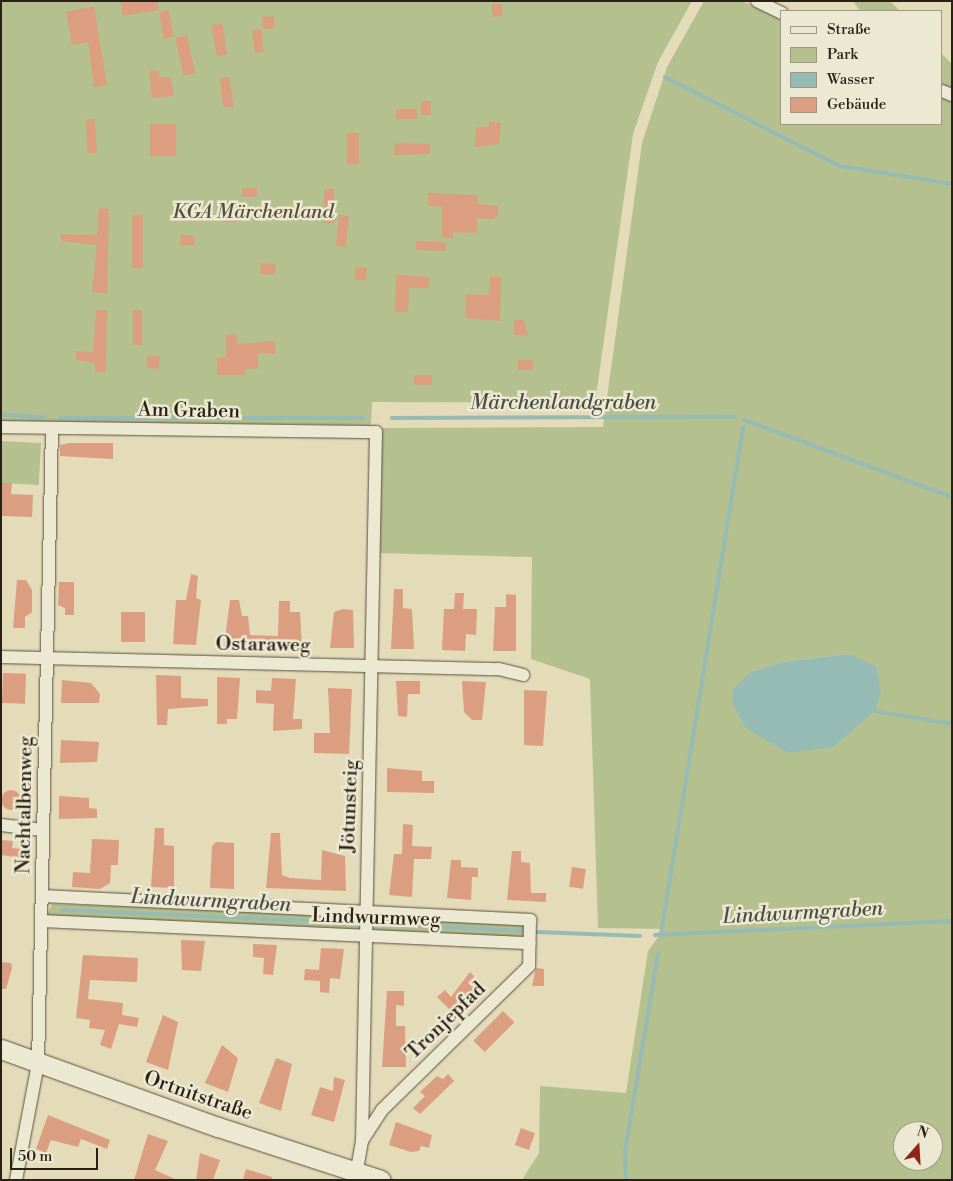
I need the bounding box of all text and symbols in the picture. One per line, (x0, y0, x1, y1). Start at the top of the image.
legend (780, 10, 943, 125)
text: Straße (827, 20, 871, 39)
text: Park (827, 45, 858, 64)
text: Wasser (827, 70, 874, 89)
text: Gebäude (827, 95, 886, 114)
park label: KGA Märchenland (172, 200, 334, 224)
water label: Märchenlandgraben (470, 390, 656, 416)
street label: Am Graben (138, 398, 240, 424)
street label: Ostaraweg (215, 632, 311, 658)
street label: Nachtalbenweg (12, 736, 38, 874)
street label: Jötunsteig (336, 759, 364, 853)
water label: Lindwurmgraben (130, 884, 292, 918)
water label: Lindwurmgraben (722, 896, 884, 930)
street label: Lindwurmweg (311, 904, 441, 932)
street label: Tronjepfad (401, 977, 491, 1065)
street label: Ortnitstraße (141, 1066, 255, 1126)
north arrow (893, 1121, 943, 1171)
text: N (914, 1122, 931, 1143)
scale bar (12, 1138, 100, 1170)
text: 50 m (18, 1147, 52, 1166)

